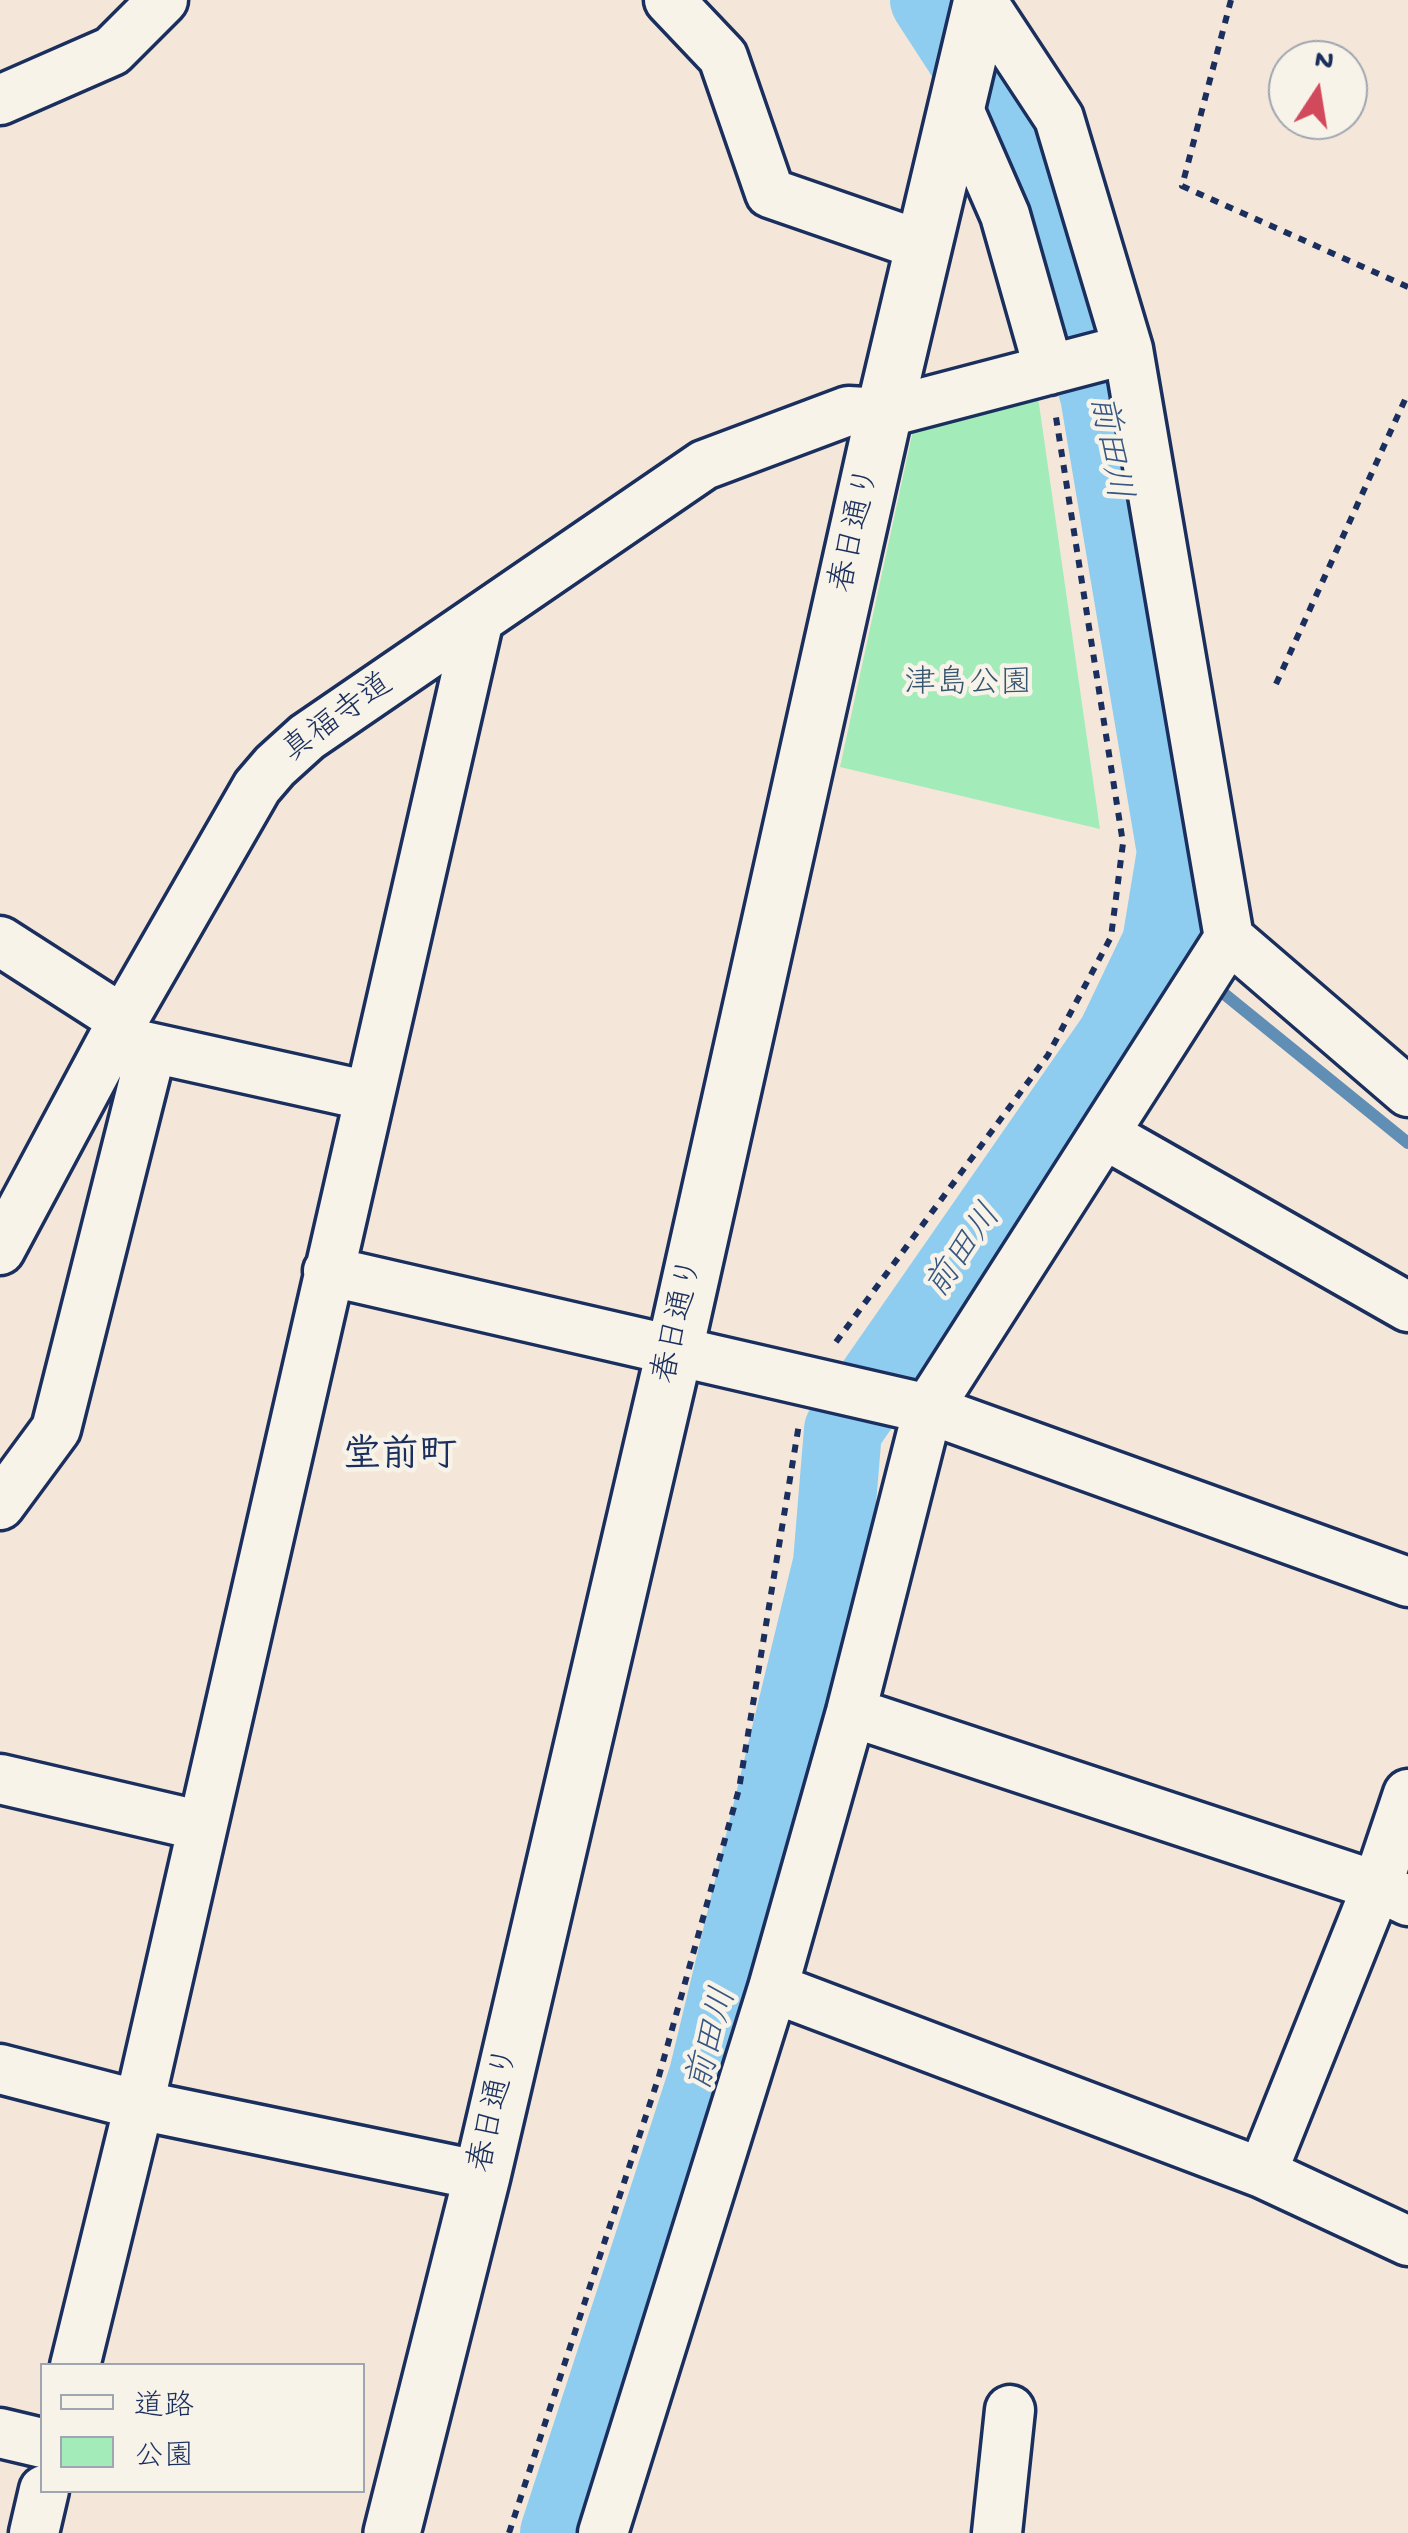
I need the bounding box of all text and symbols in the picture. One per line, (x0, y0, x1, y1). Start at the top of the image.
north arrow (1268, 40, 1368, 140)
text: N (1312, 44, 1336, 80)
water label: 前田川 (1077, 393, 1137, 503)
street label: 春日通り (825, 463, 891, 597)
street label: 真福寺道 (276, 667, 402, 773)
park label: 津島公園 (904, 667, 1032, 705)
water label: 前田川 (919, 1198, 1013, 1308)
street label: 春日通り (648, 1254, 714, 1388)
district label: 堂前町 (343, 1436, 457, 1482)
water label: 前田川 (681, 1984, 749, 2096)
street label: 春日通り (464, 2043, 530, 2177)
legend (40, 2363, 365, 2493)
text: 道路 (134, 2391, 194, 2426)
text: 公園 (134, 2441, 194, 2476)

